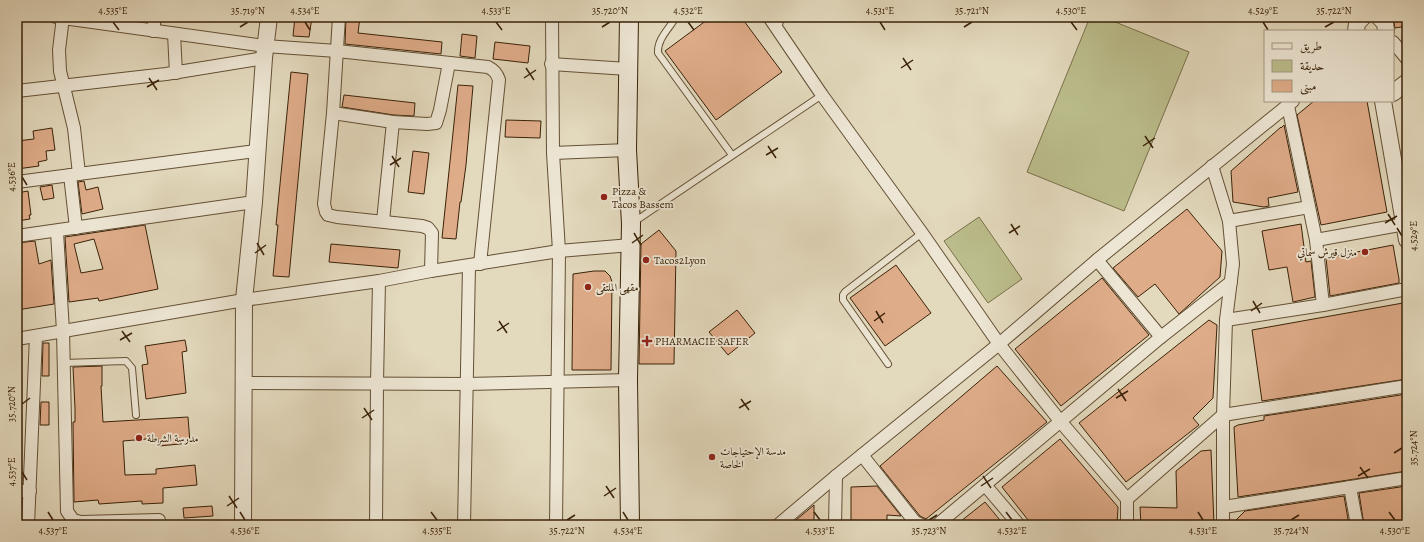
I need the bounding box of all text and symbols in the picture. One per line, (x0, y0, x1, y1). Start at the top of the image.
text: 4.535°E (98, 4, 128, 17)
text: 35.719°N (231, 4, 265, 17)
text: 4.534°E (290, 4, 320, 17)
text: 4.533°E (481, 4, 511, 17)
text: 35.720°N (592, 4, 628, 17)
text: 4.532°E (673, 4, 703, 17)
text: 4.531°E (866, 4, 894, 17)
text: 35.721°N (955, 4, 989, 17)
text: 4.530°E (1056, 4, 1086, 17)
text: 4.529°E (1248, 4, 1278, 17)
text: 35.722°N (1316, 4, 1352, 17)
legend (1264, 30, 1394, 102)
text: طريق (1300, 38, 1322, 54)
text: حديقة (1300, 58, 1324, 74)
text: مبنى (1300, 78, 1316, 95)
text: 4.536°E (5, 162, 18, 192)
place label: Pizza & Tacos Bassem (612, 184, 674, 212)
marker: Pizza & Tacos Bassem (599, 192, 609, 202)
text: 4.529°E (1407, 221, 1420, 251)
place label: منزل قيرش سماتي (1297, 245, 1357, 261)
marker: منزل قيرش سماتي (1360, 247, 1370, 257)
place label: Tacos2Lyon (654, 253, 706, 268)
marker: Tacos2Lyon (641, 255, 651, 265)
place label: مقهى الملتقى (596, 280, 638, 296)
marker: مقهى الملتقى (583, 282, 593, 292)
place label: PHARMACIE SAFER (655, 334, 749, 349)
marker: PHARMACIE SAFER (642, 336, 652, 346)
text: 35.720°N (5, 386, 18, 422)
text: 35.724°N (1407, 430, 1420, 466)
place label: مدرسة الشرطة (147, 431, 198, 446)
marker: مدرسة الشرطة (134, 433, 144, 443)
place label: مدسة الإحتياجات الخاصة (720, 444, 786, 472)
marker: مدسة الإحتياجات الخاصة (707, 452, 717, 462)
text: 4.537°E (5, 457, 18, 487)
text: 4.537°E (38, 524, 68, 537)
text: 4.536°E (230, 524, 260, 537)
text: 4.535°E (422, 524, 452, 537)
text: 35.722°N (549, 524, 585, 537)
text: 4.534°E (613, 524, 643, 537)
text: 4.533°E (805, 524, 835, 537)
text: 35.723°N (912, 524, 946, 537)
text: 4.532°E (997, 524, 1027, 537)
text: 4.531°E (1189, 524, 1217, 537)
text: 35.724°N (1273, 524, 1309, 537)
text: 4.530°E (1380, 524, 1410, 537)

